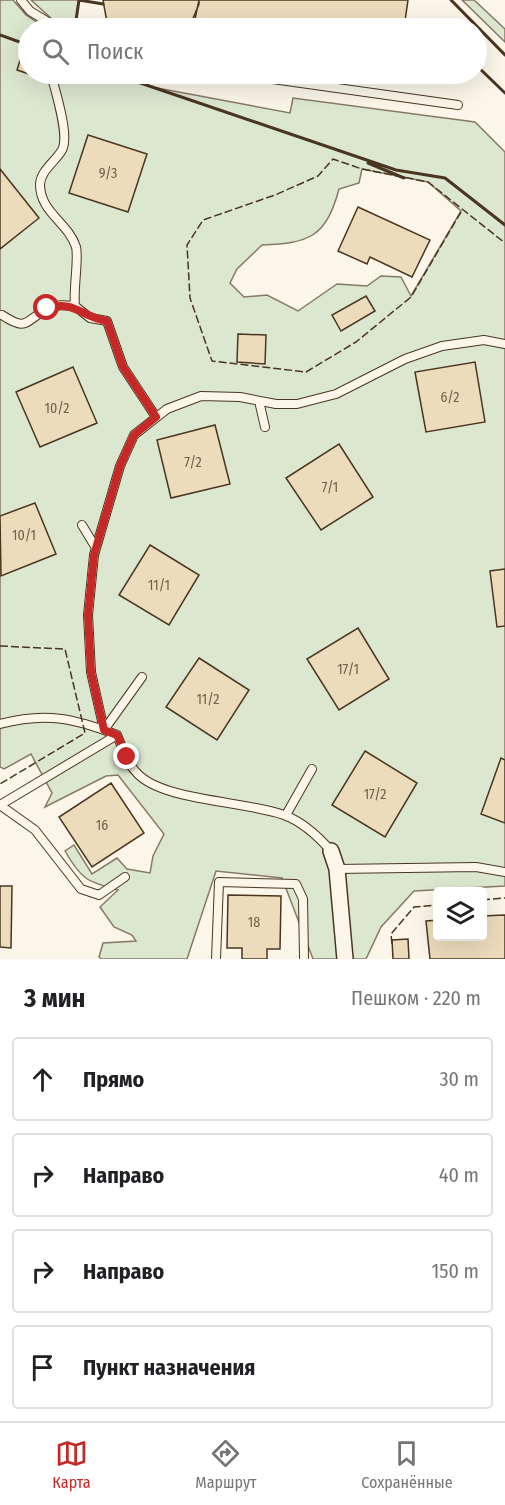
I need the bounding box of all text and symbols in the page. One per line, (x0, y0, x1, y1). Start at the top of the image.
search box (18, 18, 487, 84)
icon: search (39, 35, 72, 68)
text: Поиск (87, 38, 143, 65)
house number: 9/3 (99, 165, 117, 182)
route start (33, 294, 59, 320)
house number: 6/2 (441, 389, 459, 406)
house number: 10/2 (45, 400, 69, 417)
house number: 7/2 (184, 454, 202, 471)
house number: 7/1 (322, 479, 338, 496)
house number: 10/1 (12, 527, 36, 544)
house number: 11/1 (148, 577, 170, 594)
house number: 17/1 (337, 661, 359, 678)
house number: 11/2 (197, 691, 219, 708)
route end (113, 743, 139, 769)
house number: 17/2 (364, 786, 386, 803)
house number: 16 (96, 817, 108, 834)
map controls (433, 887, 487, 941)
button: layers (433, 887, 487, 941)
house number: 18 (248, 914, 260, 931)
text: 3 мин (24, 983, 85, 1014)
text: Пешком · 220 m (351, 986, 481, 1010)
icon: ahead (26, 1063, 59, 1096)
text: Прямо (83, 1066, 144, 1093)
text: 30 m (439, 1067, 479, 1091)
icon: right (26, 1159, 59, 1192)
text: Направо (83, 1162, 164, 1189)
text: 40 m (439, 1163, 479, 1187)
icon: right (26, 1255, 59, 1288)
text: Направо (83, 1258, 164, 1285)
text: 150 m (432, 1259, 479, 1283)
icon: arrive (26, 1351, 59, 1384)
text: Пункт назначения (83, 1354, 255, 1381)
tab: Карта (52, 1437, 91, 1492)
tab: Маршрут (195, 1437, 257, 1492)
tab: Сохранённые (361, 1437, 453, 1492)

